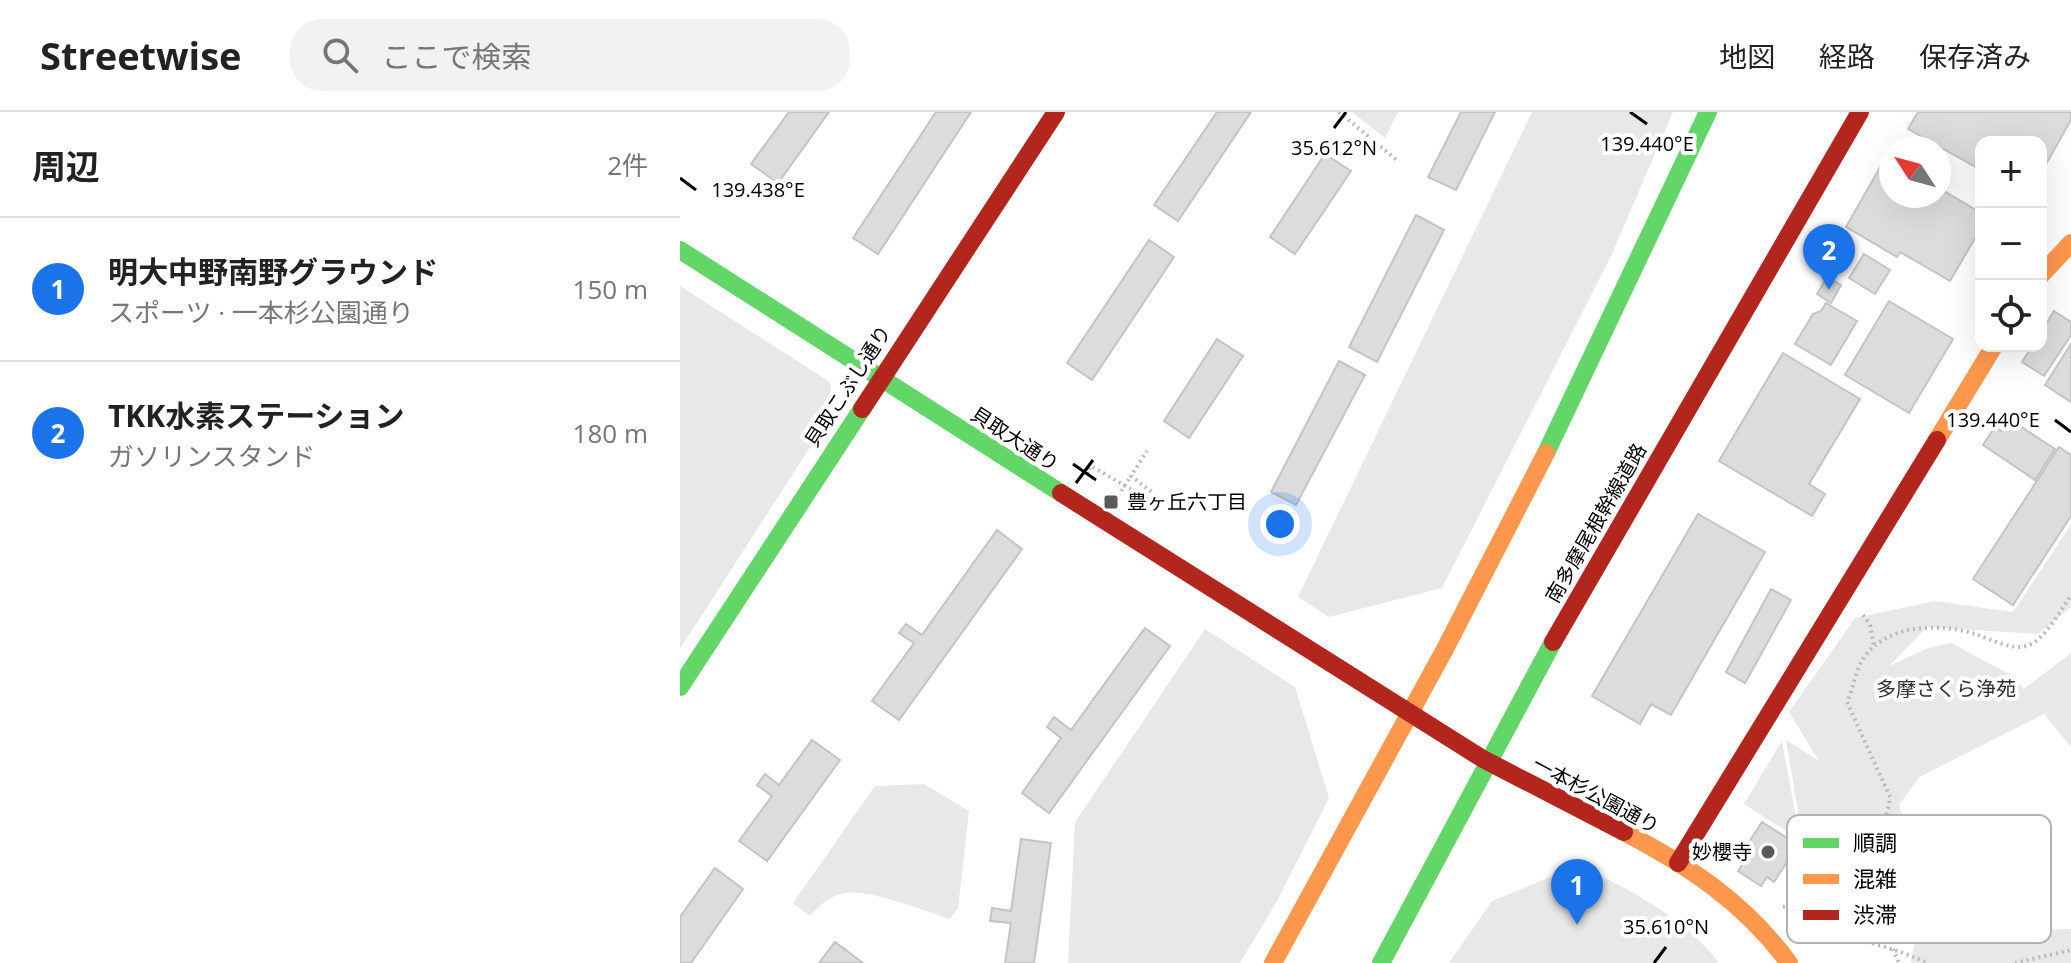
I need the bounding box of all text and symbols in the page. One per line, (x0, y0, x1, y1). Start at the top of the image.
search box (290, 19, 850, 91)
text: Streetwise (40, 29, 242, 81)
icon: search (318, 33, 362, 77)
text: ここで検索 (382, 36, 532, 77)
text: 地図 (1719, 37, 1775, 75)
text: 経路 (1819, 37, 1875, 75)
text: 保存済み (1919, 37, 2031, 75)
text: 139.440°E (1600, 130, 1694, 157)
text: 35.612°N (1291, 134, 1377, 161)
north arrow (1879, 136, 1951, 208)
map controls (1975, 136, 2047, 352)
button: + (1975, 136, 2047, 208)
text: 周辺 (32, 143, 100, 189)
text: 2件 (607, 147, 648, 183)
text: 139.438°E (711, 176, 805, 203)
button: − (1975, 208, 2047, 280)
pin: 2 (1803, 224, 1855, 290)
text: 明大中野南野グラウンド (108, 251, 438, 292)
text: 1 (51, 271, 65, 307)
text: 150 m (573, 271, 648, 307)
button: locate (1975, 280, 2047, 352)
text: スポーツ · 一本杉公園通り (108, 294, 414, 330)
street label: 貝取こぶし通り (798, 320, 897, 452)
text: TKK水素ステーション (108, 395, 405, 436)
street label: 貝取大通り (966, 400, 1065, 477)
text: 139.440°E (1946, 406, 2040, 433)
text: 2 (51, 415, 65, 451)
text: 180 m (573, 415, 648, 451)
text: ガソリンスタンド (108, 438, 315, 474)
street label: 南多摩尾根幹線道路 (1539, 438, 1652, 607)
place label: 豊ヶ丘六丁目 (1127, 488, 1247, 515)
marker: 豊ヶ丘六丁目 (1102, 493, 1120, 511)
your location (1260, 504, 1300, 544)
park label: 多摩さくら浄苑 (1876, 675, 2016, 702)
street label: 一本杉公園通り (1528, 750, 1664, 839)
legend (1787, 815, 2051, 943)
text: 順調 (1853, 827, 1897, 857)
place label: 妙櫻寺 (1692, 838, 1752, 865)
marker: 妙櫻寺 (1759, 843, 1777, 861)
pin: 1 (1551, 859, 1603, 925)
text: 混雑 (1853, 863, 1897, 893)
text: 渋滞 (1853, 899, 1897, 929)
text: 35.610°N (1623, 913, 1709, 940)

